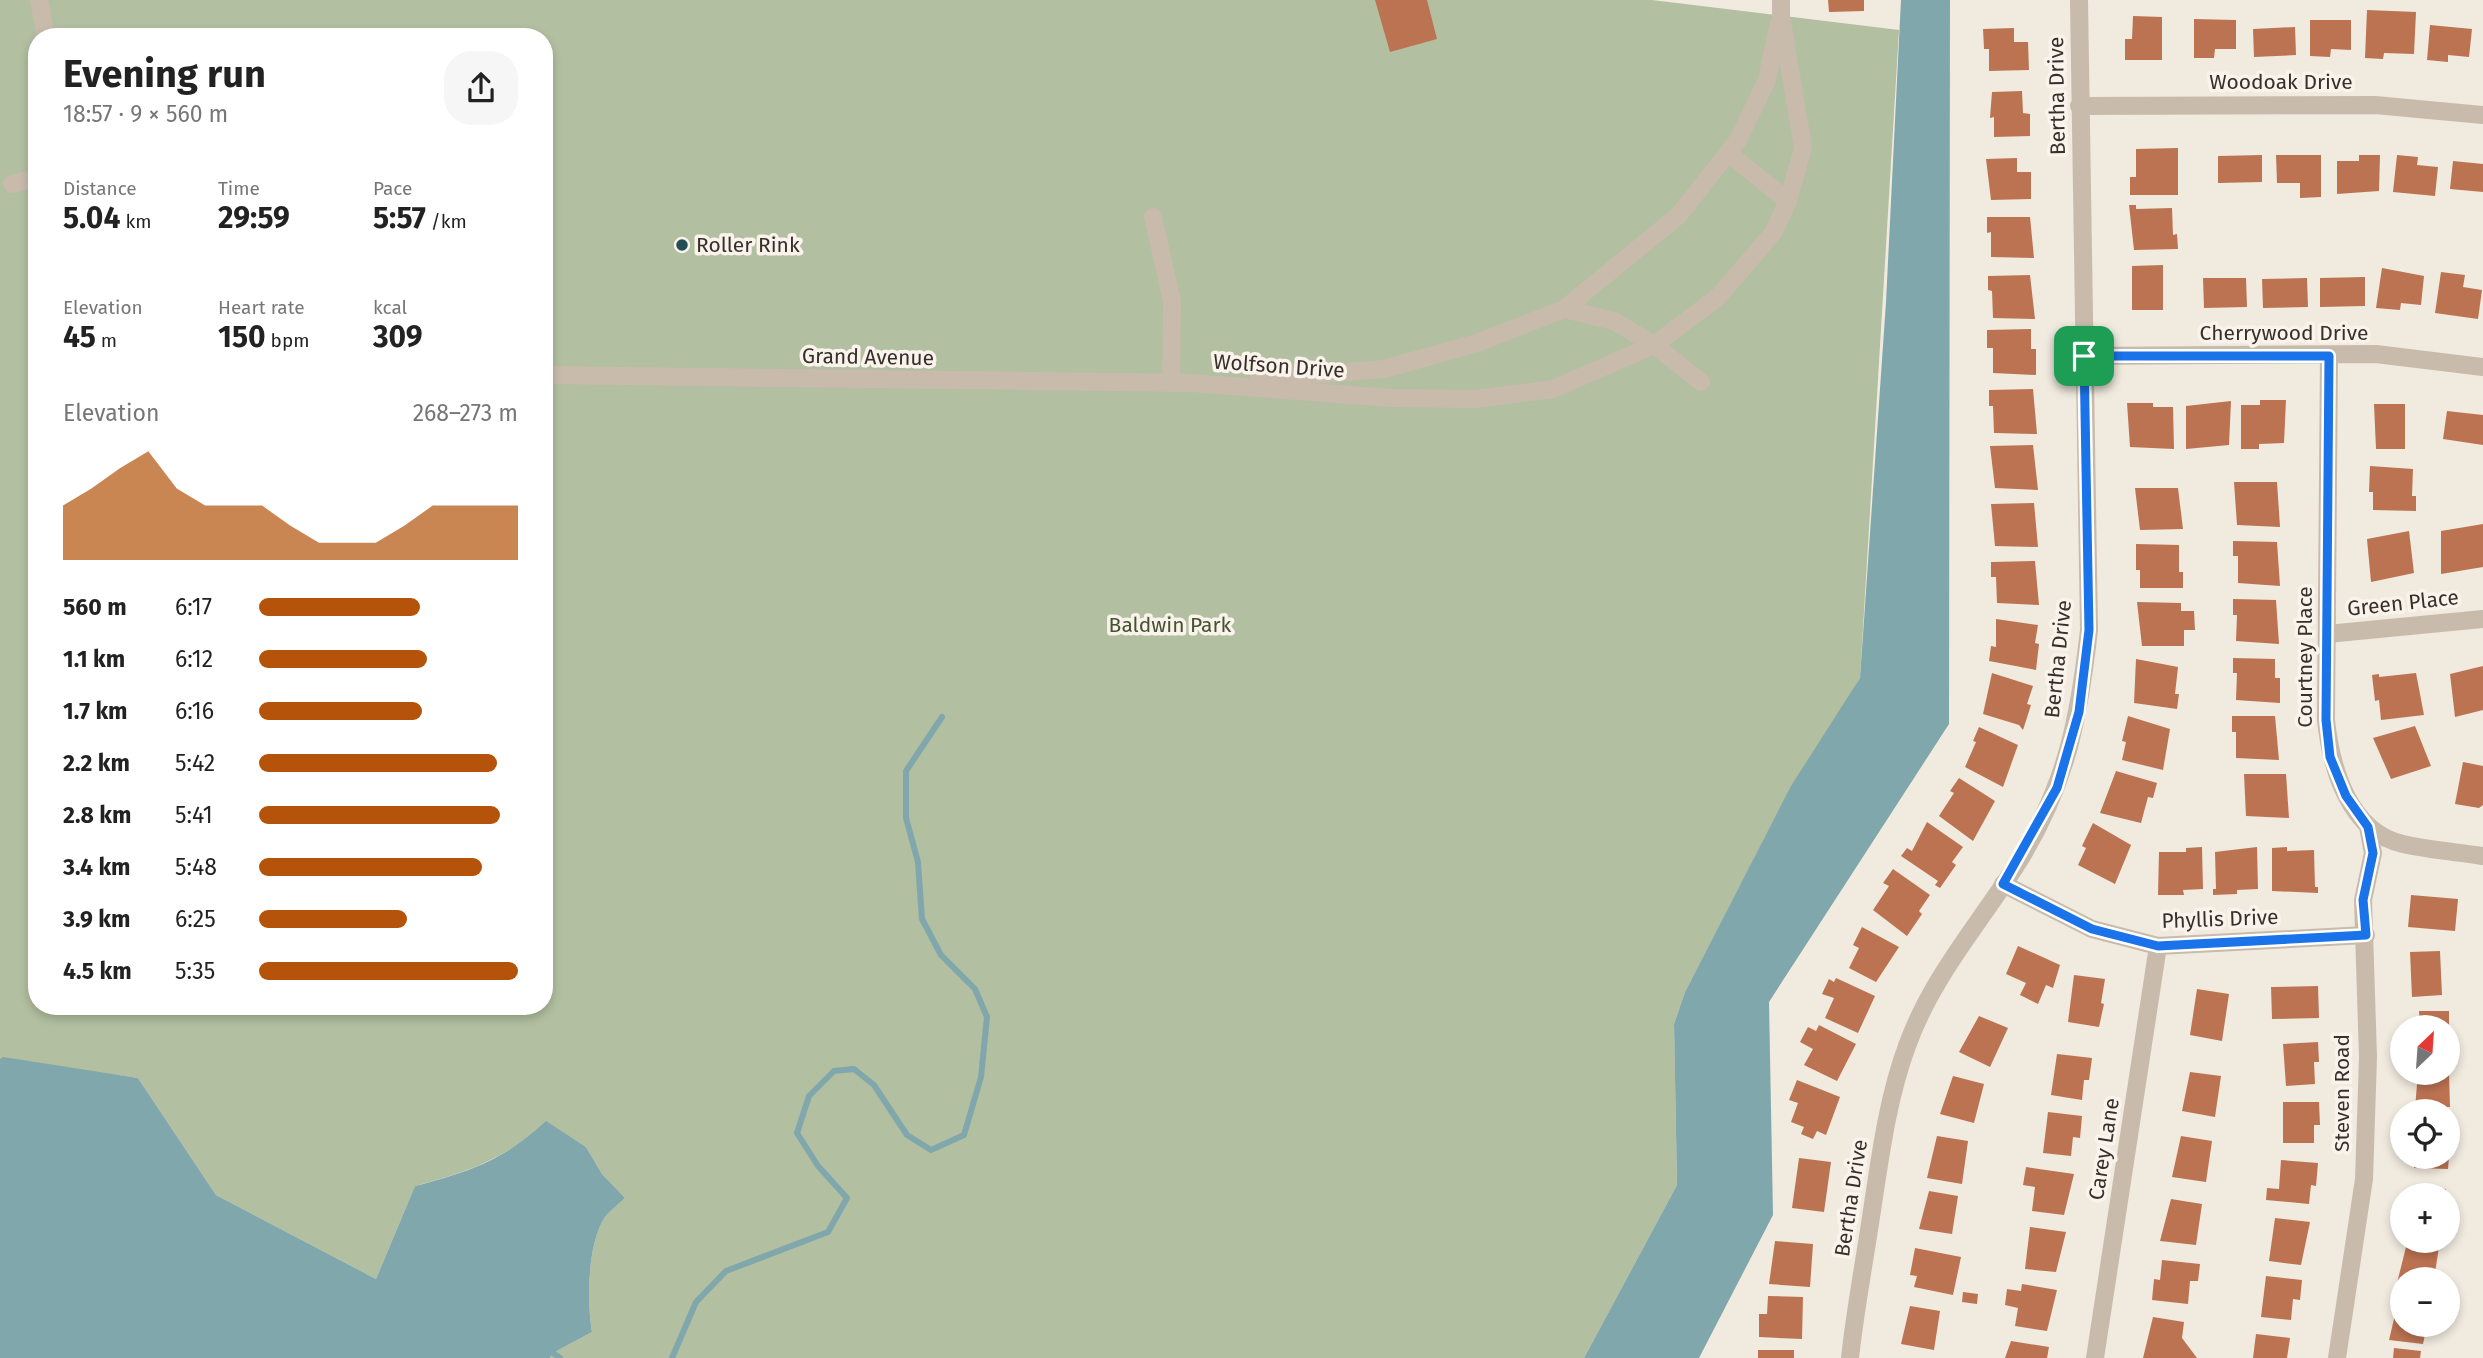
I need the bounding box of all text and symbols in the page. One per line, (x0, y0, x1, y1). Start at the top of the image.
street label: Bertha Drive (2043, 37, 2071, 155)
text: Evening run (63, 51, 266, 97)
button: share (444, 51, 518, 125)
street label: Woodoak Drive (2209, 69, 2353, 95)
text: 18:57 · 9 × 560 m (63, 100, 228, 128)
text: Distance (63, 177, 137, 200)
text: Time (218, 177, 260, 200)
text: Pace (373, 177, 412, 200)
text: 5.04 (63, 200, 120, 236)
text: 29:59 (218, 200, 290, 236)
text: 5:57 (373, 200, 426, 236)
text: km (120, 210, 151, 233)
text: /km (426, 210, 467, 233)
place label: Roller Rink (696, 232, 800, 258)
marker: Roller Rink (674, 237, 690, 253)
text: Elevation (63, 296, 143, 319)
text: Heart rate (218, 296, 305, 319)
text: kcal (373, 296, 407, 319)
text: 45 (63, 319, 96, 355)
text: 150 (218, 319, 266, 355)
text: 309 (373, 319, 423, 355)
street label: Cherrywood Drive (2200, 320, 2368, 346)
pin (2054, 326, 2114, 386)
text: m (96, 329, 117, 352)
text: bpm (266, 329, 309, 352)
icon: arrive (2065, 337, 2103, 375)
street label: Grand Avenue (802, 343, 934, 371)
street label: Wolfson Drive (1212, 348, 1346, 384)
text: Elevation (63, 399, 159, 427)
text: 268–273 m (413, 399, 518, 427)
street label: Green Place (2346, 584, 2460, 622)
street label: Courtney Place (2292, 586, 2318, 728)
text: 560 m (63, 593, 127, 621)
text: 6:17 (175, 593, 212, 621)
street label: Bertha Drive (2039, 599, 2077, 719)
park label: Baldwin Park (1109, 612, 1232, 638)
text: 1.1 km (63, 645, 125, 673)
text: 6:12 (175, 645, 213, 673)
text: 1.7 km (63, 697, 128, 725)
text: 6:16 (175, 697, 214, 725)
text: 2.2 km (63, 749, 130, 777)
text: 5:42 (175, 749, 215, 777)
text: 2.8 km (63, 801, 131, 829)
text: 5:41 (175, 801, 213, 829)
text: 3.4 km (63, 853, 131, 881)
text: 5:48 (175, 853, 217, 881)
street label: Phyllis Drive (2161, 904, 2279, 934)
text: 3.9 km (63, 905, 130, 933)
text: 6:25 (175, 905, 216, 933)
text: 4.5 km (63, 957, 132, 985)
text: 5:35 (175, 957, 215, 985)
north arrow (2390, 1015, 2460, 1085)
map controls (2390, 1015, 2460, 1337)
street label: Steven Road (2329, 1034, 2355, 1152)
street label: Carey Lane (2083, 1096, 2125, 1202)
button: locate (2390, 1099, 2460, 1169)
street label: Bertha Drive (1829, 1137, 1873, 1259)
button: + (2390, 1183, 2460, 1253)
button: − (2390, 1267, 2460, 1337)

